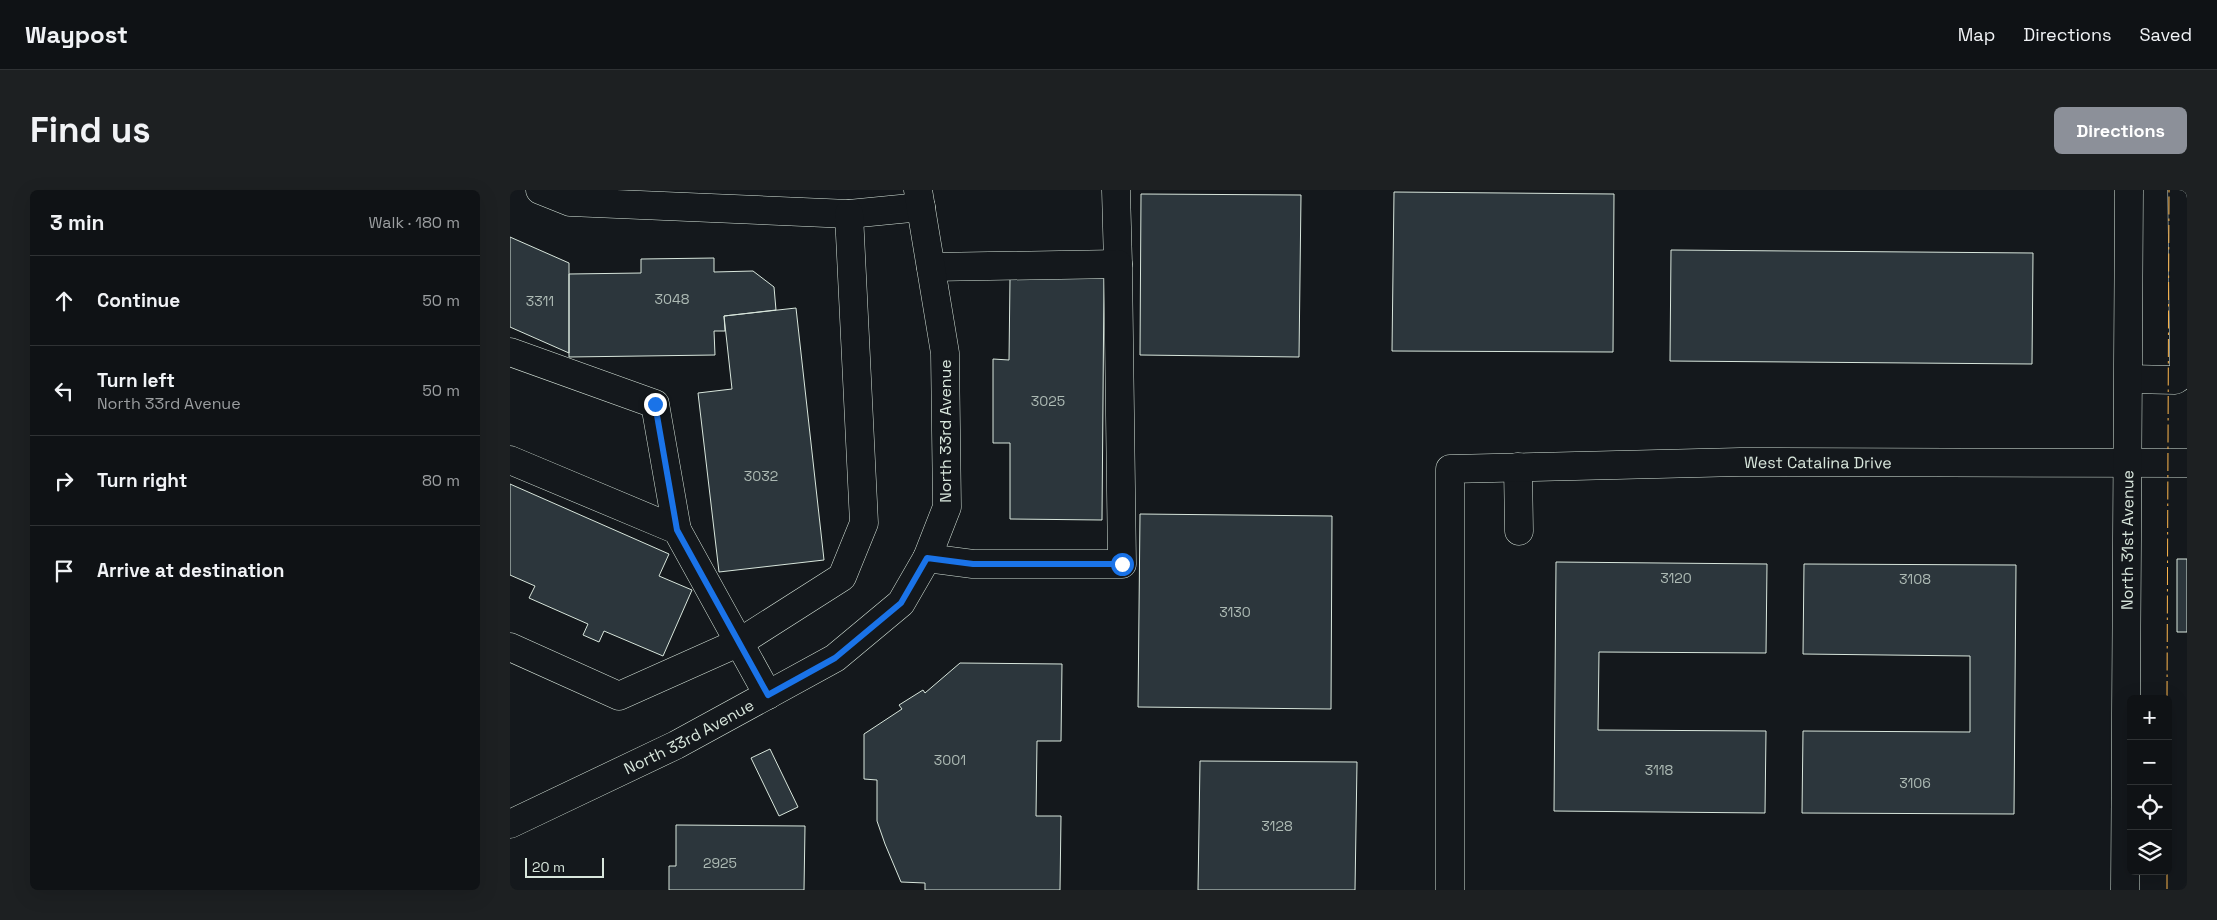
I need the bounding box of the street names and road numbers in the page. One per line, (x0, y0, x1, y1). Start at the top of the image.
street label: North 33rd Avenue (935, 359, 956, 503)
street label: West Catalina Drive (1744, 452, 1892, 473)
street label: North 31st Avenue (2116, 470, 2138, 610)
street label: North 33rd Avenue (620, 694, 757, 779)

